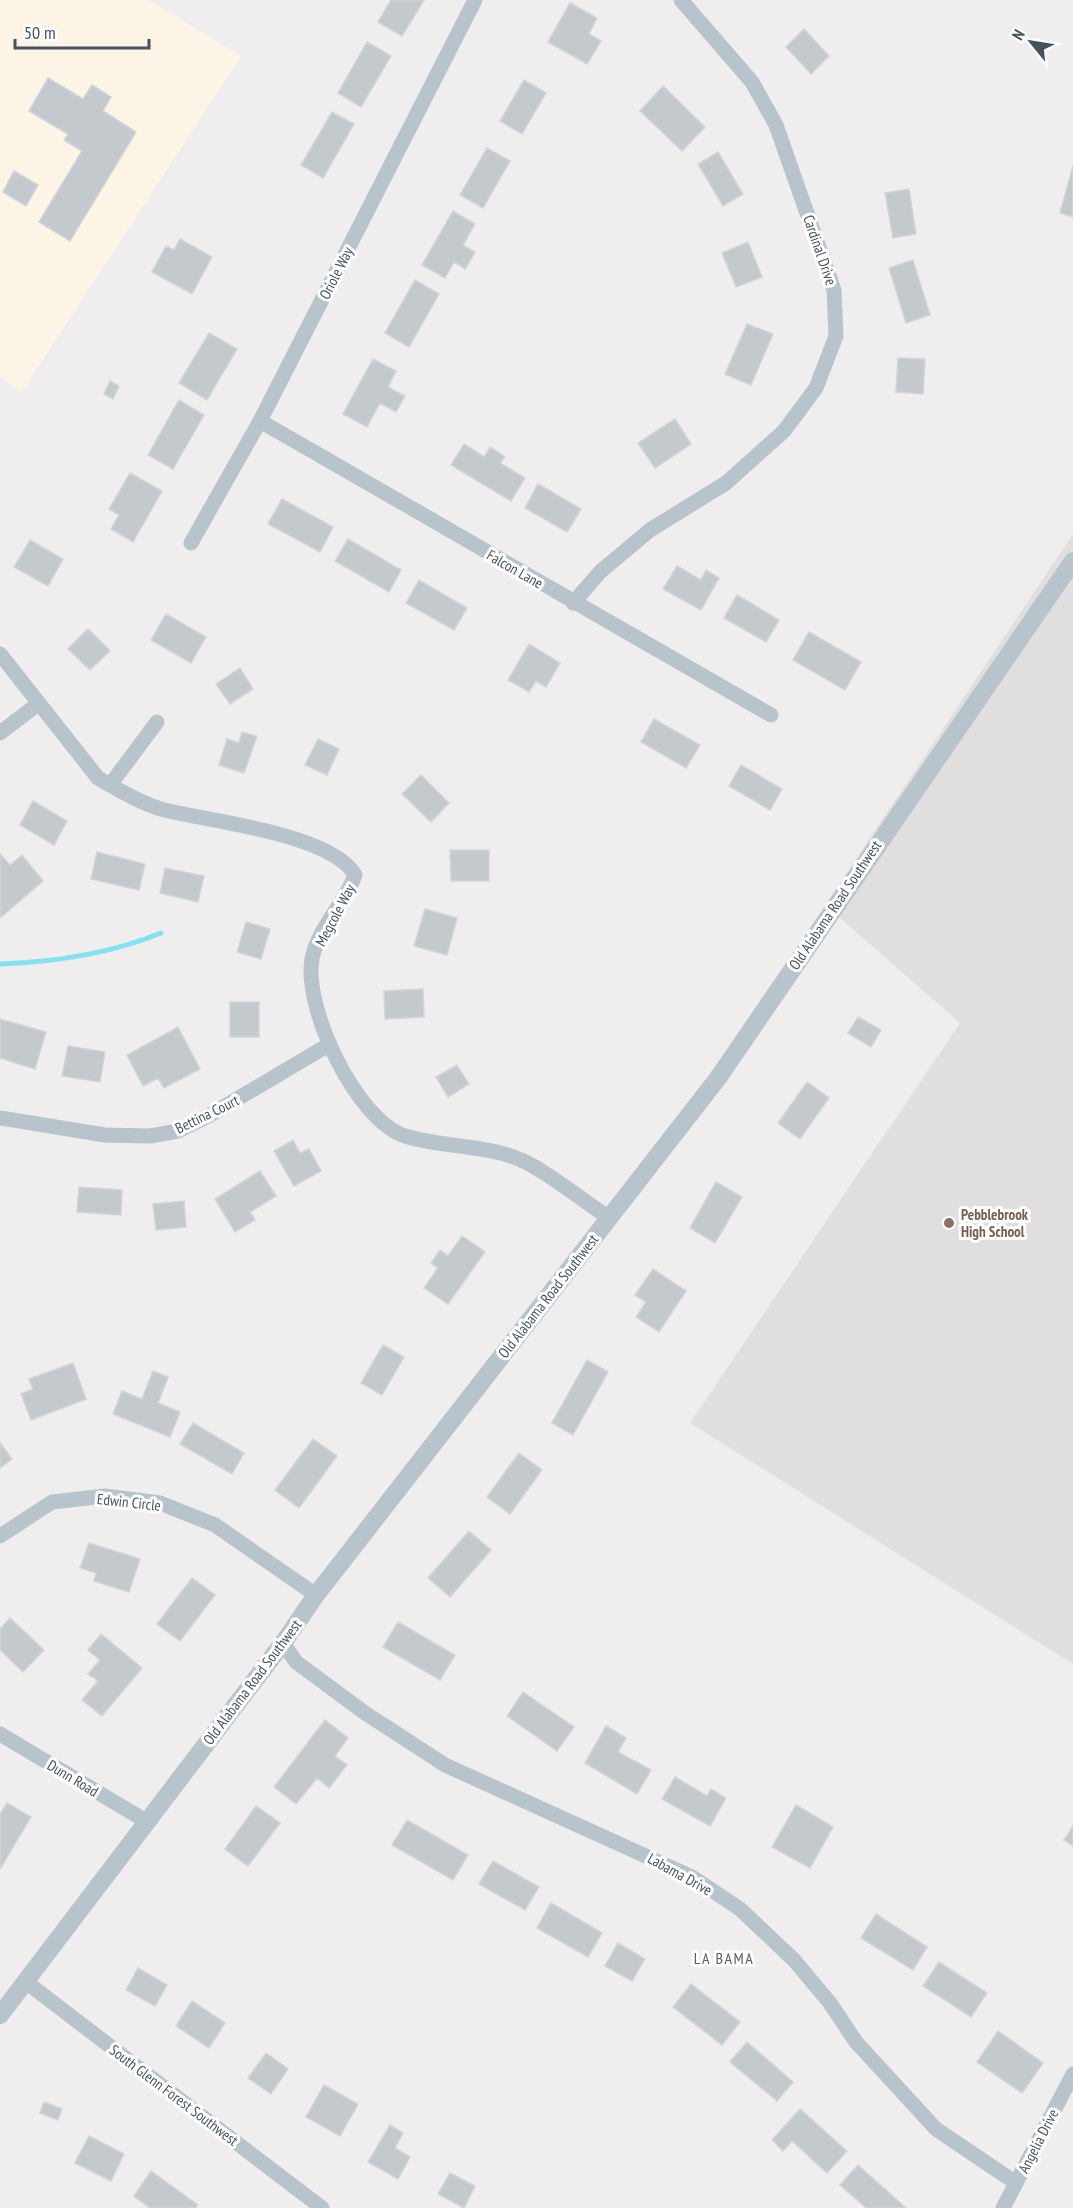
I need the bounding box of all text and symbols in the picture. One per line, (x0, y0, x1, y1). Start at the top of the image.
scale bar (15, 12, 148, 50)
north arrow (1001, 12, 1061, 72)
text: 50 m (24, 21, 56, 44)
text: N (1007, 26, 1029, 43)
street label: Cardinal Drive (799, 212, 841, 288)
street label: Oriole Way (315, 243, 357, 302)
street label: Falcon Lane (483, 545, 547, 593)
street label: Old Alabama Road Southwest (785, 837, 885, 973)
street label: Megcole Way (311, 880, 359, 949)
street label: Bettina Court (172, 1090, 242, 1138)
place label: Pebblebrook High School (961, 1205, 1029, 1241)
marker: Pebblebrook High School (942, 1216, 956, 1230)
street label: Old Alabama Road Southwest (494, 1230, 602, 1362)
street label: Edwin Circle (96, 1489, 162, 1515)
street label: Old Alabama Road Southwest (199, 1616, 305, 1748)
street label: Dunn Road (44, 1755, 102, 1801)
street label: Labama Drive (644, 1849, 716, 1899)
district label: LA BAMA (694, 1948, 754, 1968)
street label: South Glenn Forest Southwest (106, 2040, 242, 2150)
street label: Angelia Drive (1014, 2106, 1062, 2176)

